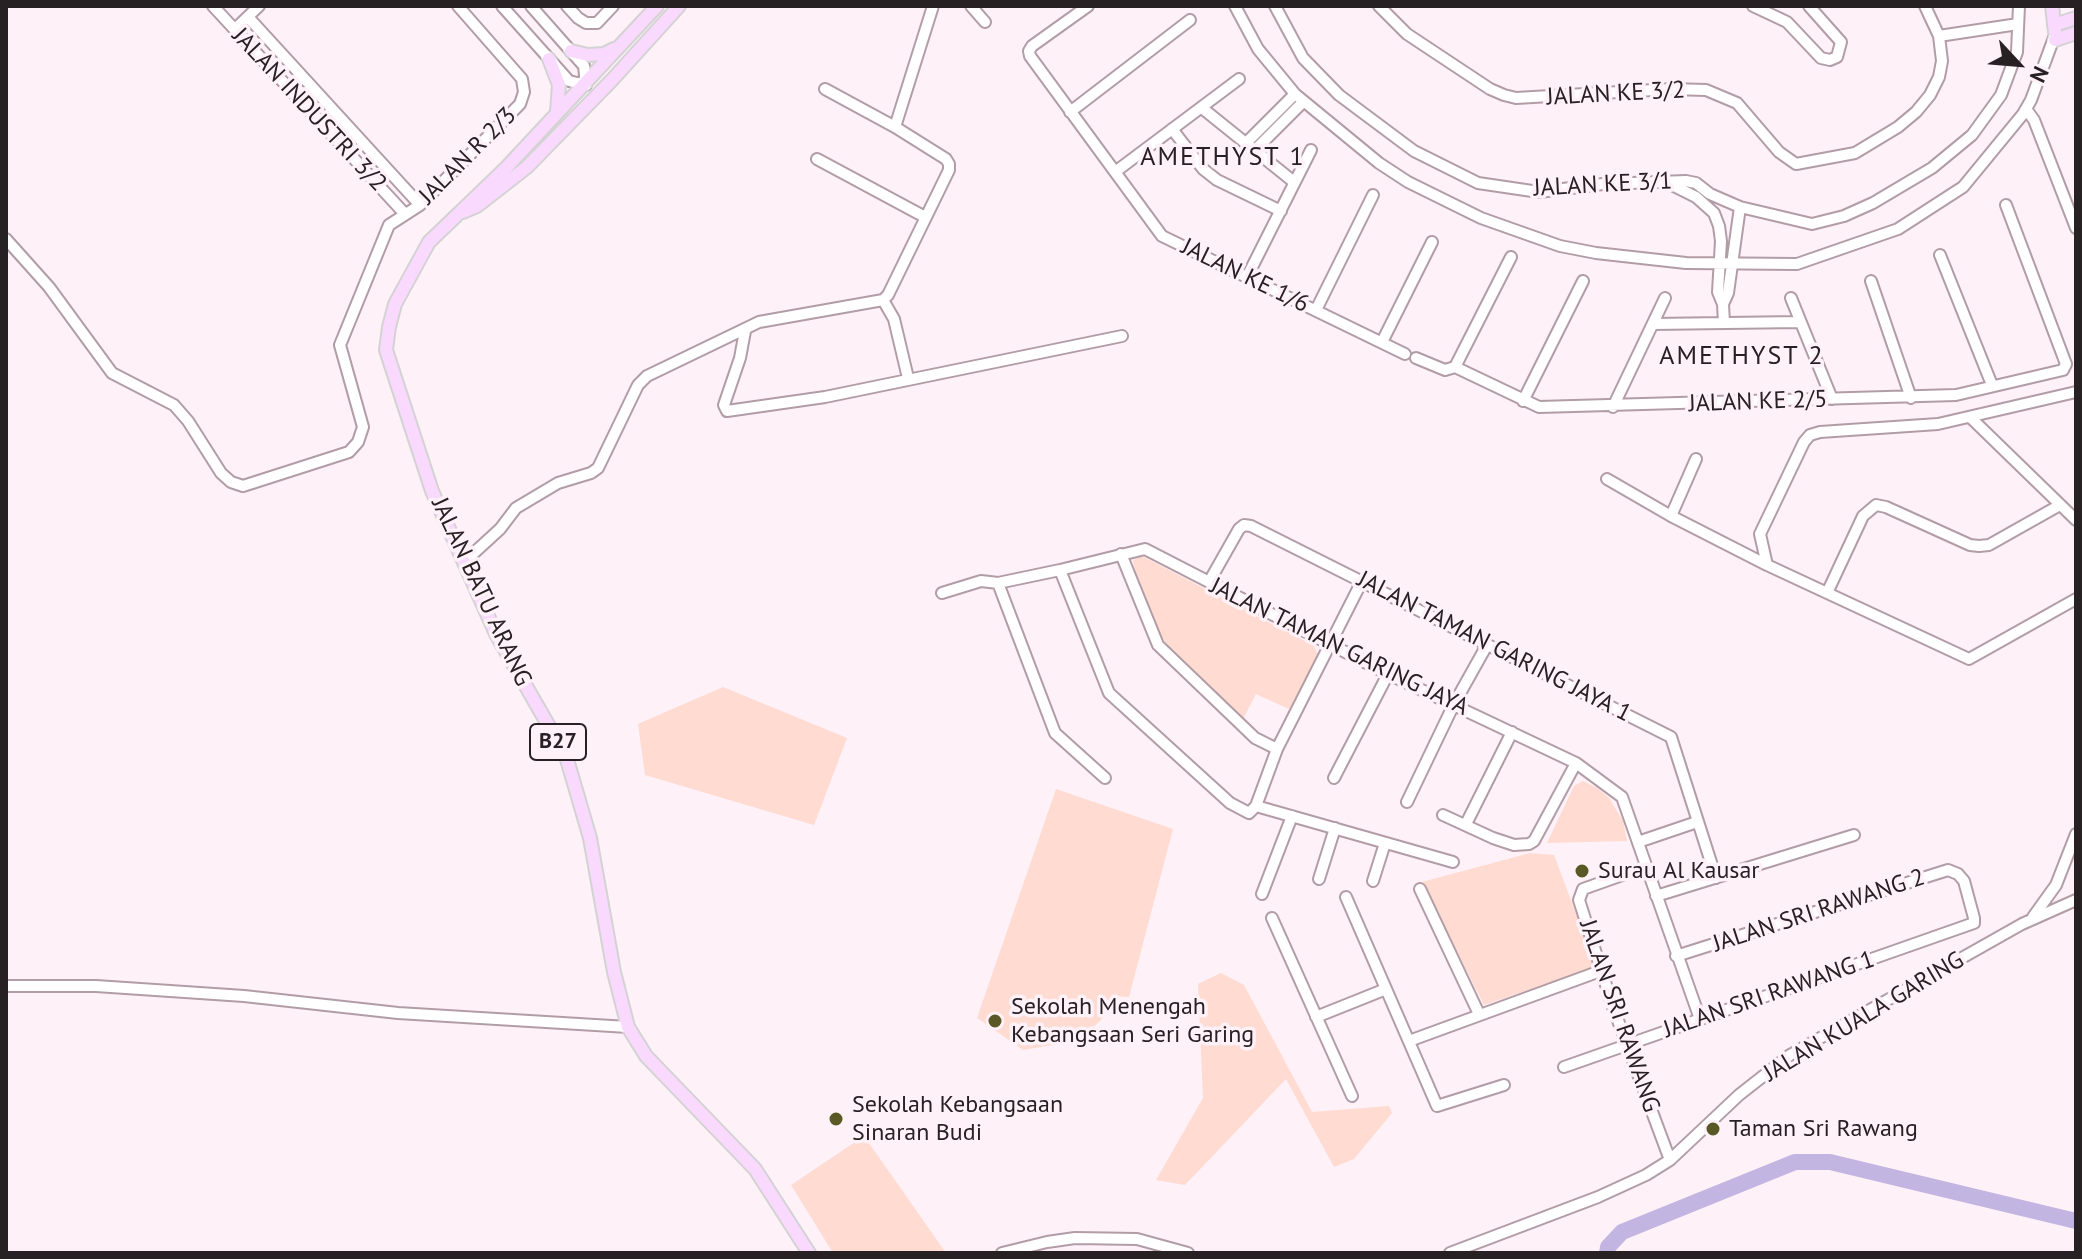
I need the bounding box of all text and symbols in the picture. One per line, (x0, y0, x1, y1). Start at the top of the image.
street label: JALAN INDUSTRI 3/2 (226, 22, 392, 198)
north arrow (1978, 24, 2058, 104)
text: N (2024, 62, 2055, 87)
street label: JALAN KE 3/2 (1546, 76, 1686, 112)
street label: JALAN R 2/3 (413, 101, 523, 211)
district label: AMETHYST 1 (1140, 142, 1306, 174)
street label: JALAN KE 3/1 (1533, 167, 1673, 203)
street label: JALAN KE 1/6 (1176, 233, 1314, 319)
district label: AMETHYST 2 (1659, 341, 1825, 373)
street label: JALAN KE 2/5 (1688, 385, 1828, 419)
street label: JALAN BATU ARANG (425, 493, 537, 691)
street label: JALAN TAMAN GARING JAYA 1 (1352, 565, 1636, 729)
street label: JALAN TAMAN GARING JAYA (1205, 572, 1473, 722)
road number: B27 (530, 724, 586, 760)
place label: Surau Al Kausar (1598, 857, 1760, 885)
marker: Surau Al Kausar (1573, 862, 1591, 880)
street label: JALAN SRI RAWANG 2 (1709, 863, 1929, 959)
street label: JALAN SRI RAWANG (1573, 916, 1665, 1116)
street label: JALAN SRI RAWANG 1 (1660, 945, 1878, 1045)
street label: JALAN KUALA GARING (1759, 946, 1969, 1088)
place label: Sekolah Menengah Kebangsaan Seri Garing (1011, 993, 1254, 1049)
marker: Sekolah Menengah Kebangsaan Seri Garing (986, 1012, 1004, 1030)
place label: Sekolah Kebangsaan Sinaran Budi (852, 1091, 1063, 1147)
marker: Sekolah Kebangsaan Sinaran Budi (827, 1110, 845, 1128)
place label: Taman Sri Rawang (1729, 1115, 1918, 1143)
marker: Taman Sri Rawang (1704, 1120, 1722, 1138)

